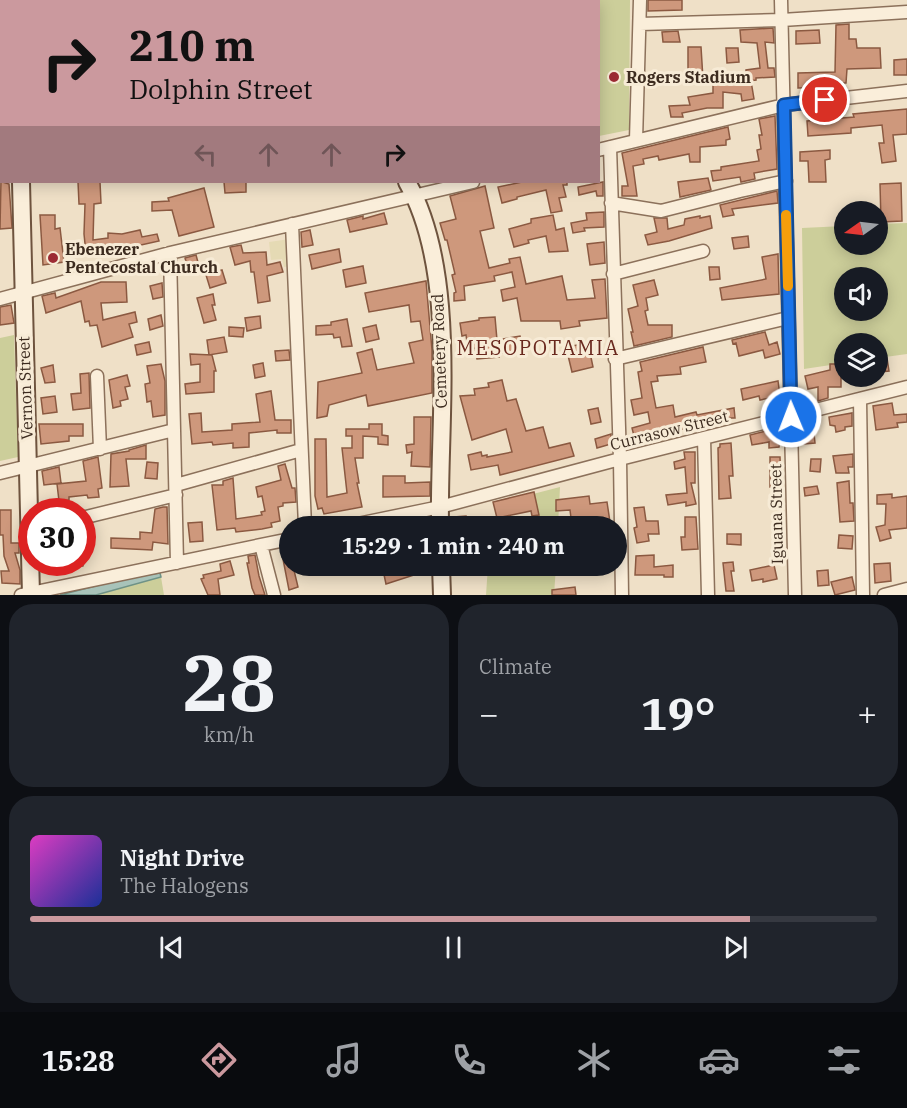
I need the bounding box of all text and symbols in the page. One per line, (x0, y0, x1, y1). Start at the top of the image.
text: 210 m (129, 18, 255, 73)
icon: right (30, 24, 108, 102)
place label: Rogers Stadium (626, 67, 751, 87)
marker: Rogers Stadium (607, 70, 621, 84)
text: Dolphin Street (129, 71, 313, 106)
pin (799, 74, 850, 125)
icon: arrive (808, 83, 841, 116)
icon: left (189, 138, 222, 171)
icon: ahead (252, 138, 285, 171)
icon: ahead (315, 138, 348, 171)
icon: right (378, 138, 411, 171)
north arrow (834, 201, 888, 255)
map controls (834, 201, 888, 387)
place label: Ebenezer Pentecostal Church (65, 239, 218, 277)
marker: Ebenezer Pentecostal Church (46, 251, 60, 265)
button: sound (834, 267, 888, 321)
street label: Cemetery Road (427, 293, 451, 409)
button: layers (834, 333, 888, 387)
district label: MESOPOTAMIA (456, 334, 620, 361)
street label: Vernon Street (13, 336, 37, 440)
position arrow (759, 385, 823, 449)
street label: Currasow Street (608, 406, 730, 454)
street label: Iguana Street (765, 463, 787, 564)
speed limit sign: 30 (18, 498, 96, 576)
text: 15:29 · 1 min · 240 m (341, 531, 565, 560)
text: 28 (182, 631, 276, 732)
text: Climate (479, 653, 552, 680)
text: 19° (640, 684, 716, 742)
text: − (479, 692, 499, 735)
text: + (857, 692, 877, 735)
text: km/h (204, 721, 254, 748)
text: Night Drive (120, 843, 245, 872)
text: The Halogens (120, 872, 249, 899)
icon: previous (155, 931, 188, 964)
icon: pause (437, 931, 470, 964)
icon: next (719, 931, 752, 964)
icon: directions (198, 1039, 240, 1081)
icon: music (323, 1039, 365, 1081)
icon: phone (448, 1039, 490, 1081)
icon: climate (573, 1039, 615, 1081)
icon: car (698, 1039, 740, 1081)
icon: filters (823, 1039, 865, 1081)
text: 15:28 (42, 1043, 115, 1078)

